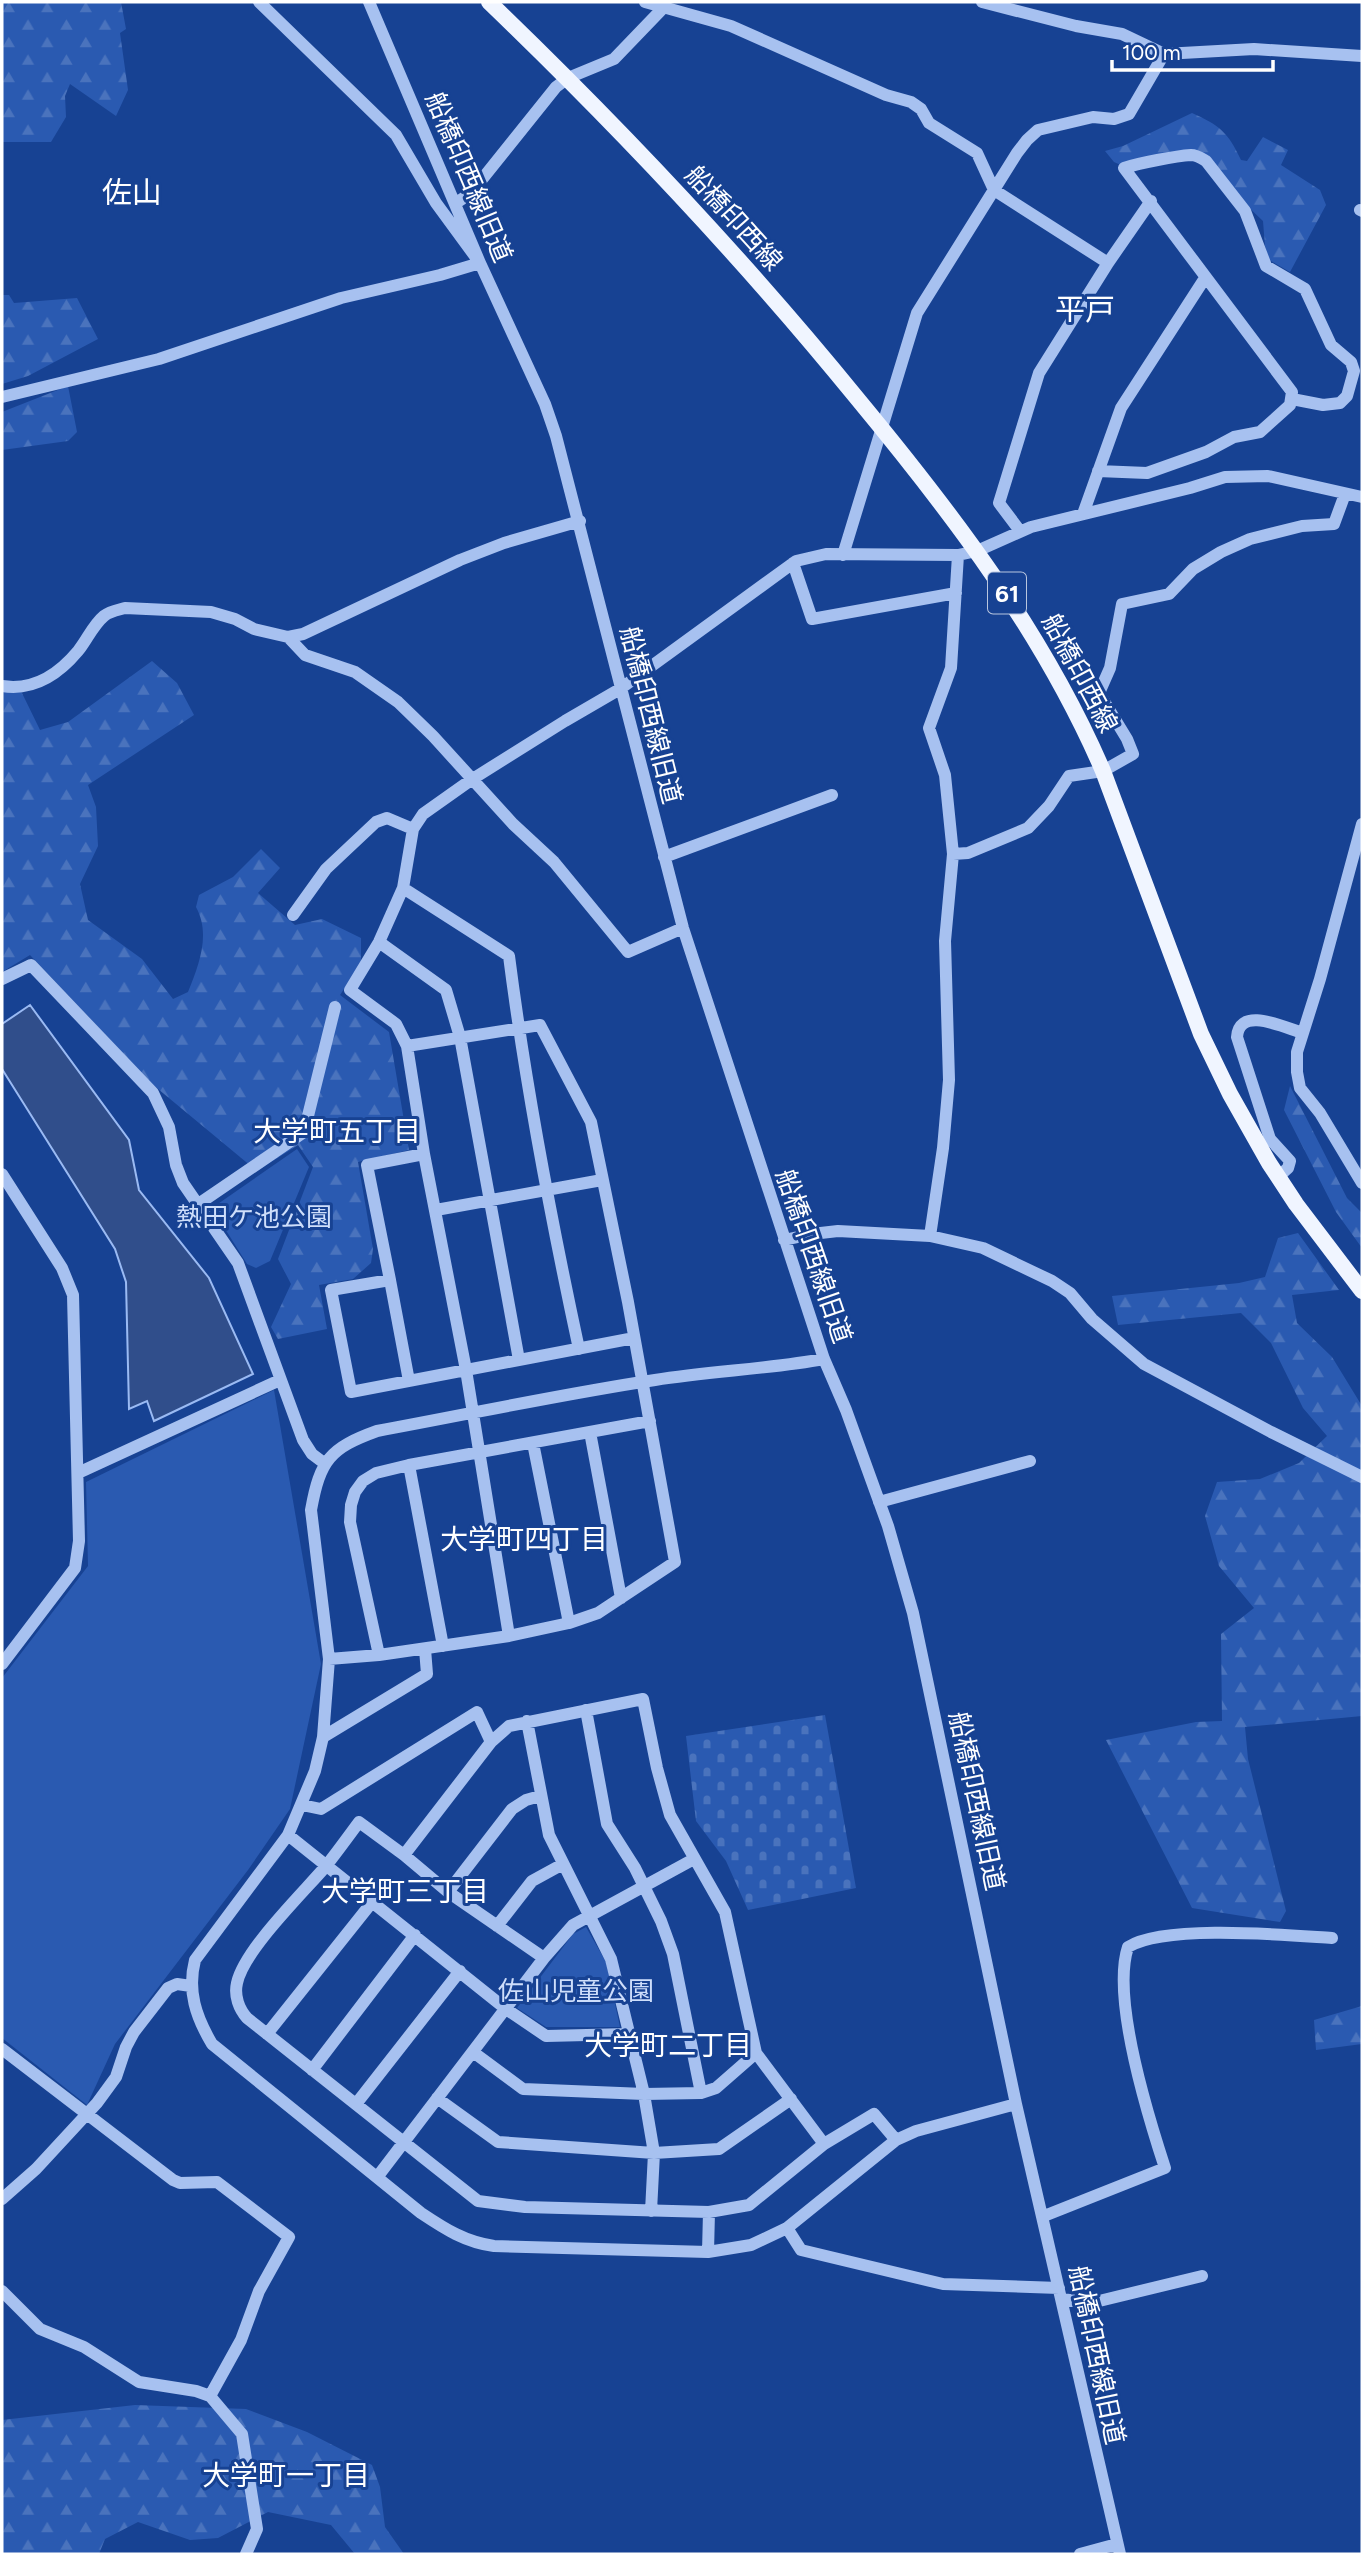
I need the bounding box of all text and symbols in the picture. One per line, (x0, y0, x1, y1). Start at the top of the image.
scale bar (1112, 28, 1273, 72)
text: 100 m (1122, 40, 1181, 65)
street label: 船橋印西線旧道 (419, 87, 519, 267)
street label: 船橋印西線 (679, 159, 789, 277)
district label: 佐山 (102, 174, 162, 211)
district label: 平戸 (1055, 291, 1115, 328)
road number: 61 (988, 572, 1026, 614)
street label: 船橋印西線 (1035, 608, 1125, 738)
street label: 船橋印西線旧道 (613, 623, 689, 807)
district label: 大学町五丁目 (253, 1114, 421, 1148)
street label: 船橋印西線旧道 (769, 1165, 859, 1347)
park label: 熱田ケ池公園 (176, 1201, 332, 1233)
district label: 大学町四丁目 (440, 1522, 608, 1556)
street label: 船橋印西線旧道 (942, 1709, 1012, 1893)
district label: 大学町三丁目 (321, 1874, 489, 1908)
park label: 佐山児童公園 (498, 1975, 654, 2007)
district label: 大学町二丁目 (584, 2028, 752, 2062)
street label: 船橋印西線旧道 (1062, 2263, 1132, 2447)
district label: 大学町一丁目 (202, 2458, 370, 2492)

